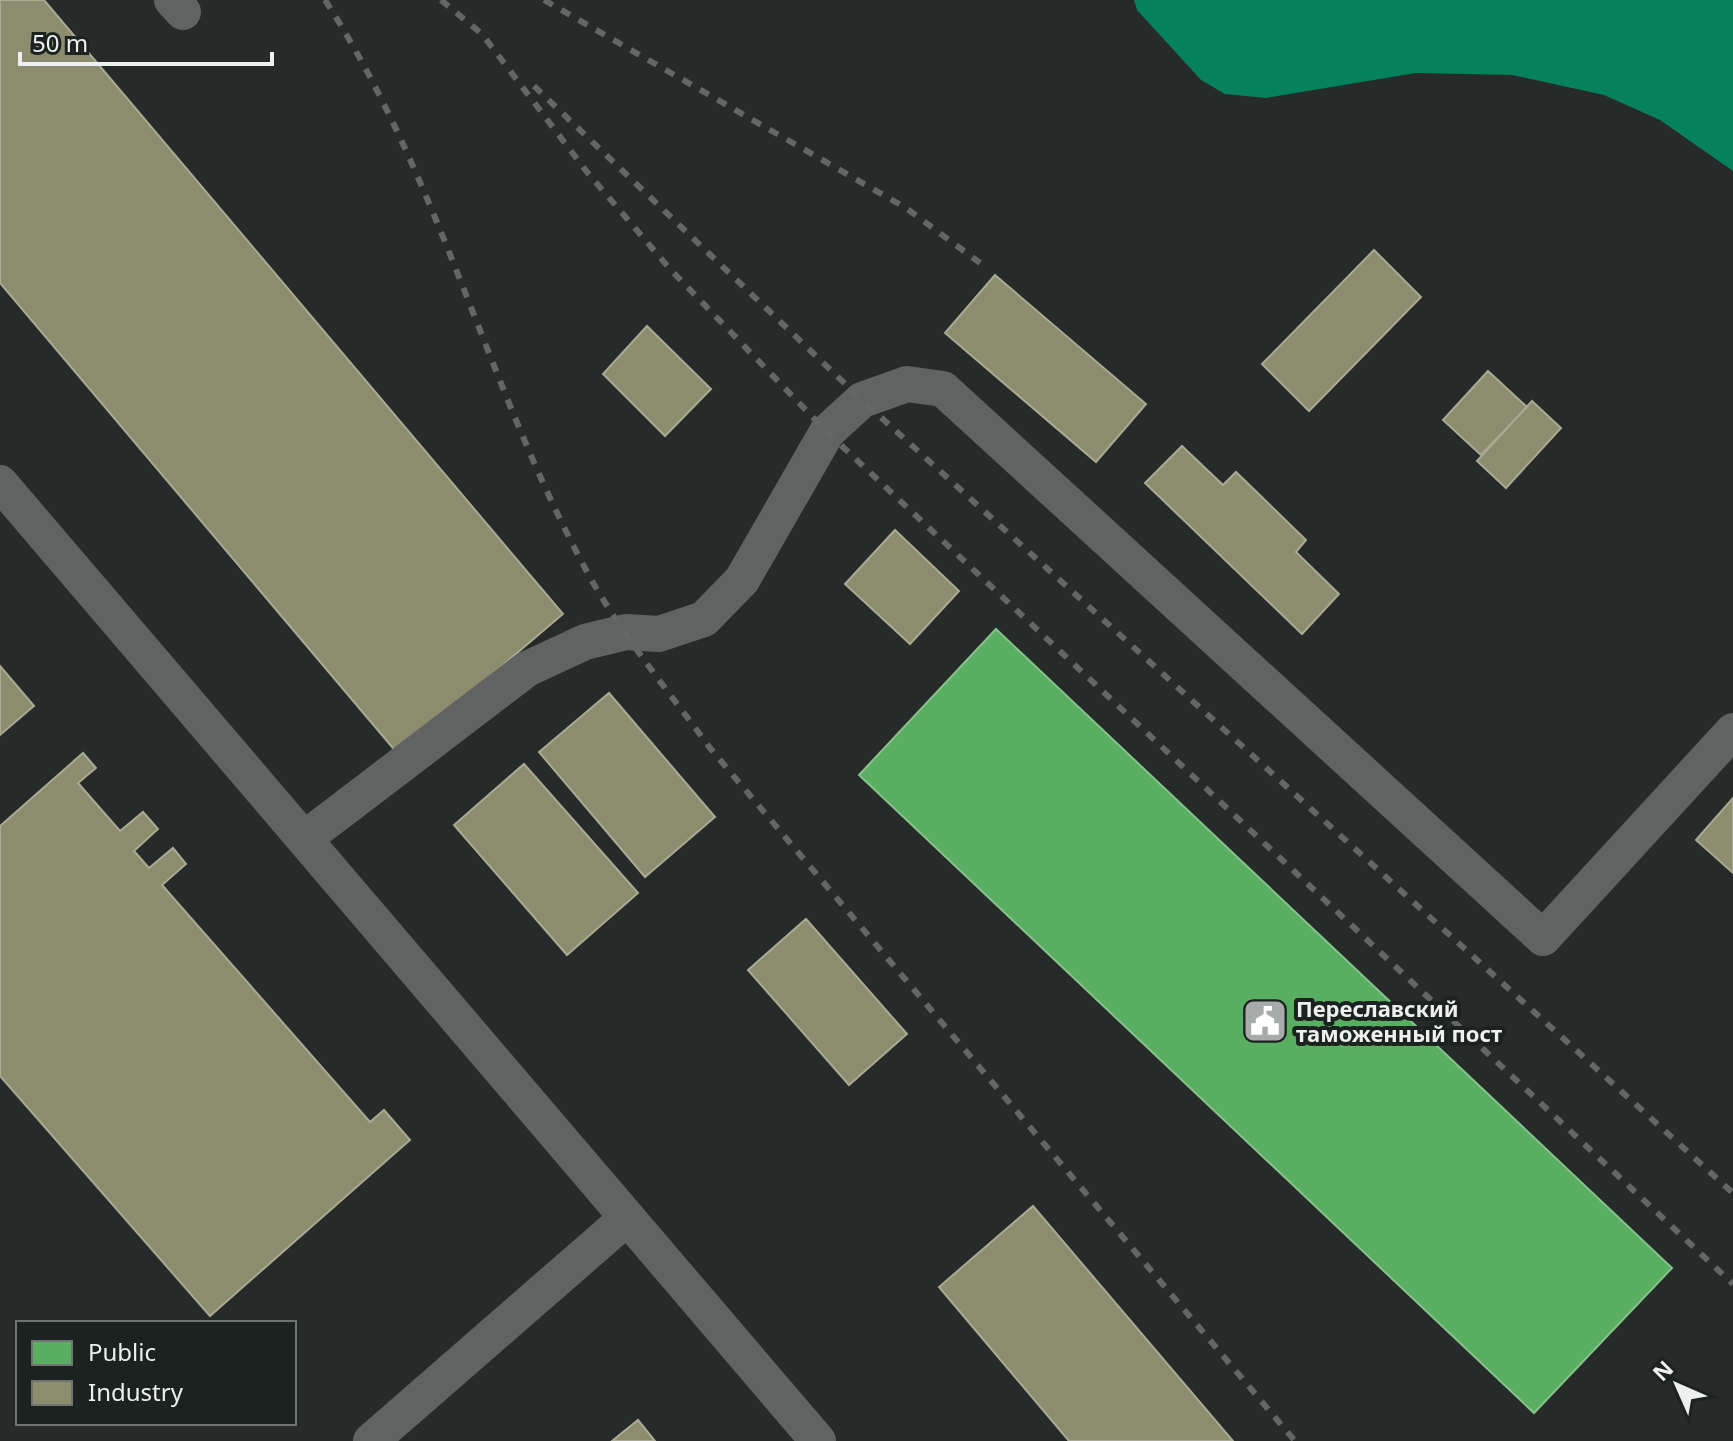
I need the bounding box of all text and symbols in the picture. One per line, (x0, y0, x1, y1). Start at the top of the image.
scale bar (20, 16, 272, 66)
text: 50 m (32, 26, 88, 59)
place label: Переславский таможенный пост (1296, 993, 1502, 1048)
public building icon: Переславский таможенный пост (1241, 997, 1289, 1045)
legend (16, 1321, 296, 1425)
text: Public (88, 1335, 156, 1368)
north arrow (1637, 1345, 1717, 1425)
text: N (1645, 1353, 1679, 1387)
text: Industry (88, 1375, 184, 1408)

